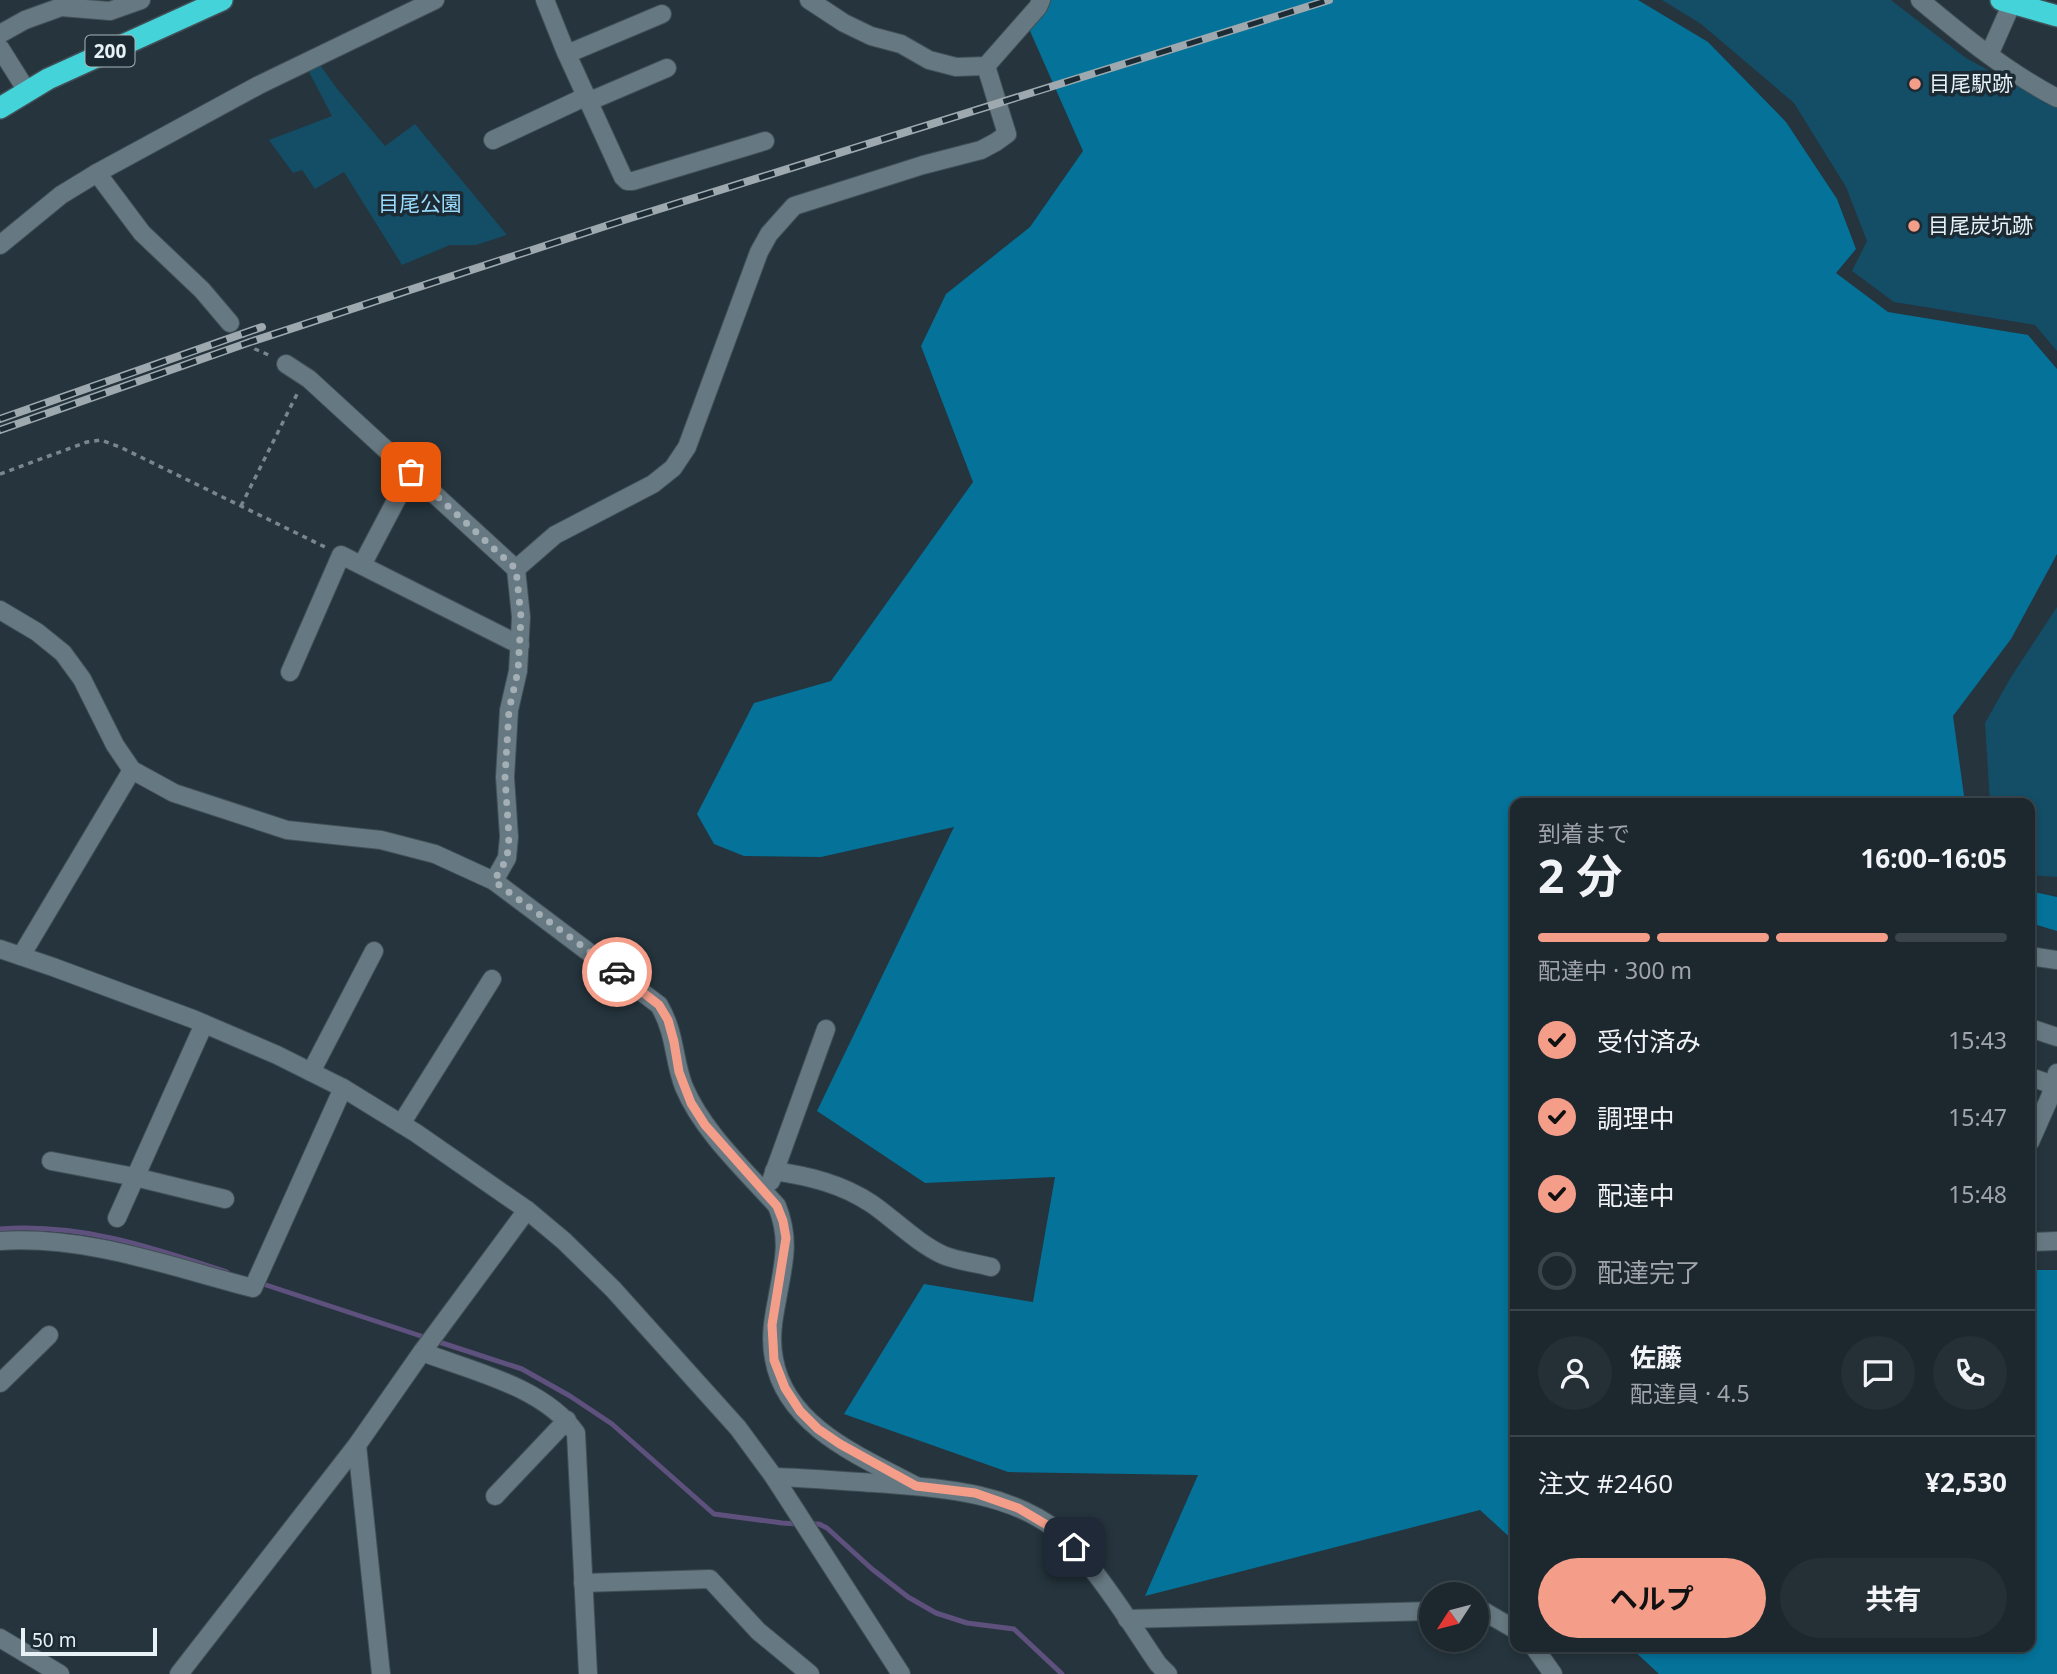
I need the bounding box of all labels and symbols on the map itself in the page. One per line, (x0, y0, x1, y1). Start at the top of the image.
road number: 200 (86, 36, 134, 66)
place label: 目尾駅跡 (1929, 69, 2013, 97)
marker: 目尾駅跡 (1907, 76, 1923, 92)
park label: 目尾公園 (378, 189, 462, 217)
place label: 目尾炭坑跡 (1928, 211, 2033, 239)
marker: 目尾炭坑跡 (1906, 218, 1922, 234)
pin (381, 442, 441, 502)
courier (582, 937, 652, 1007)
pin (1044, 1517, 1104, 1577)
north arrow (1419, 1582, 1489, 1652)
scale bar (21, 1625, 158, 1657)

